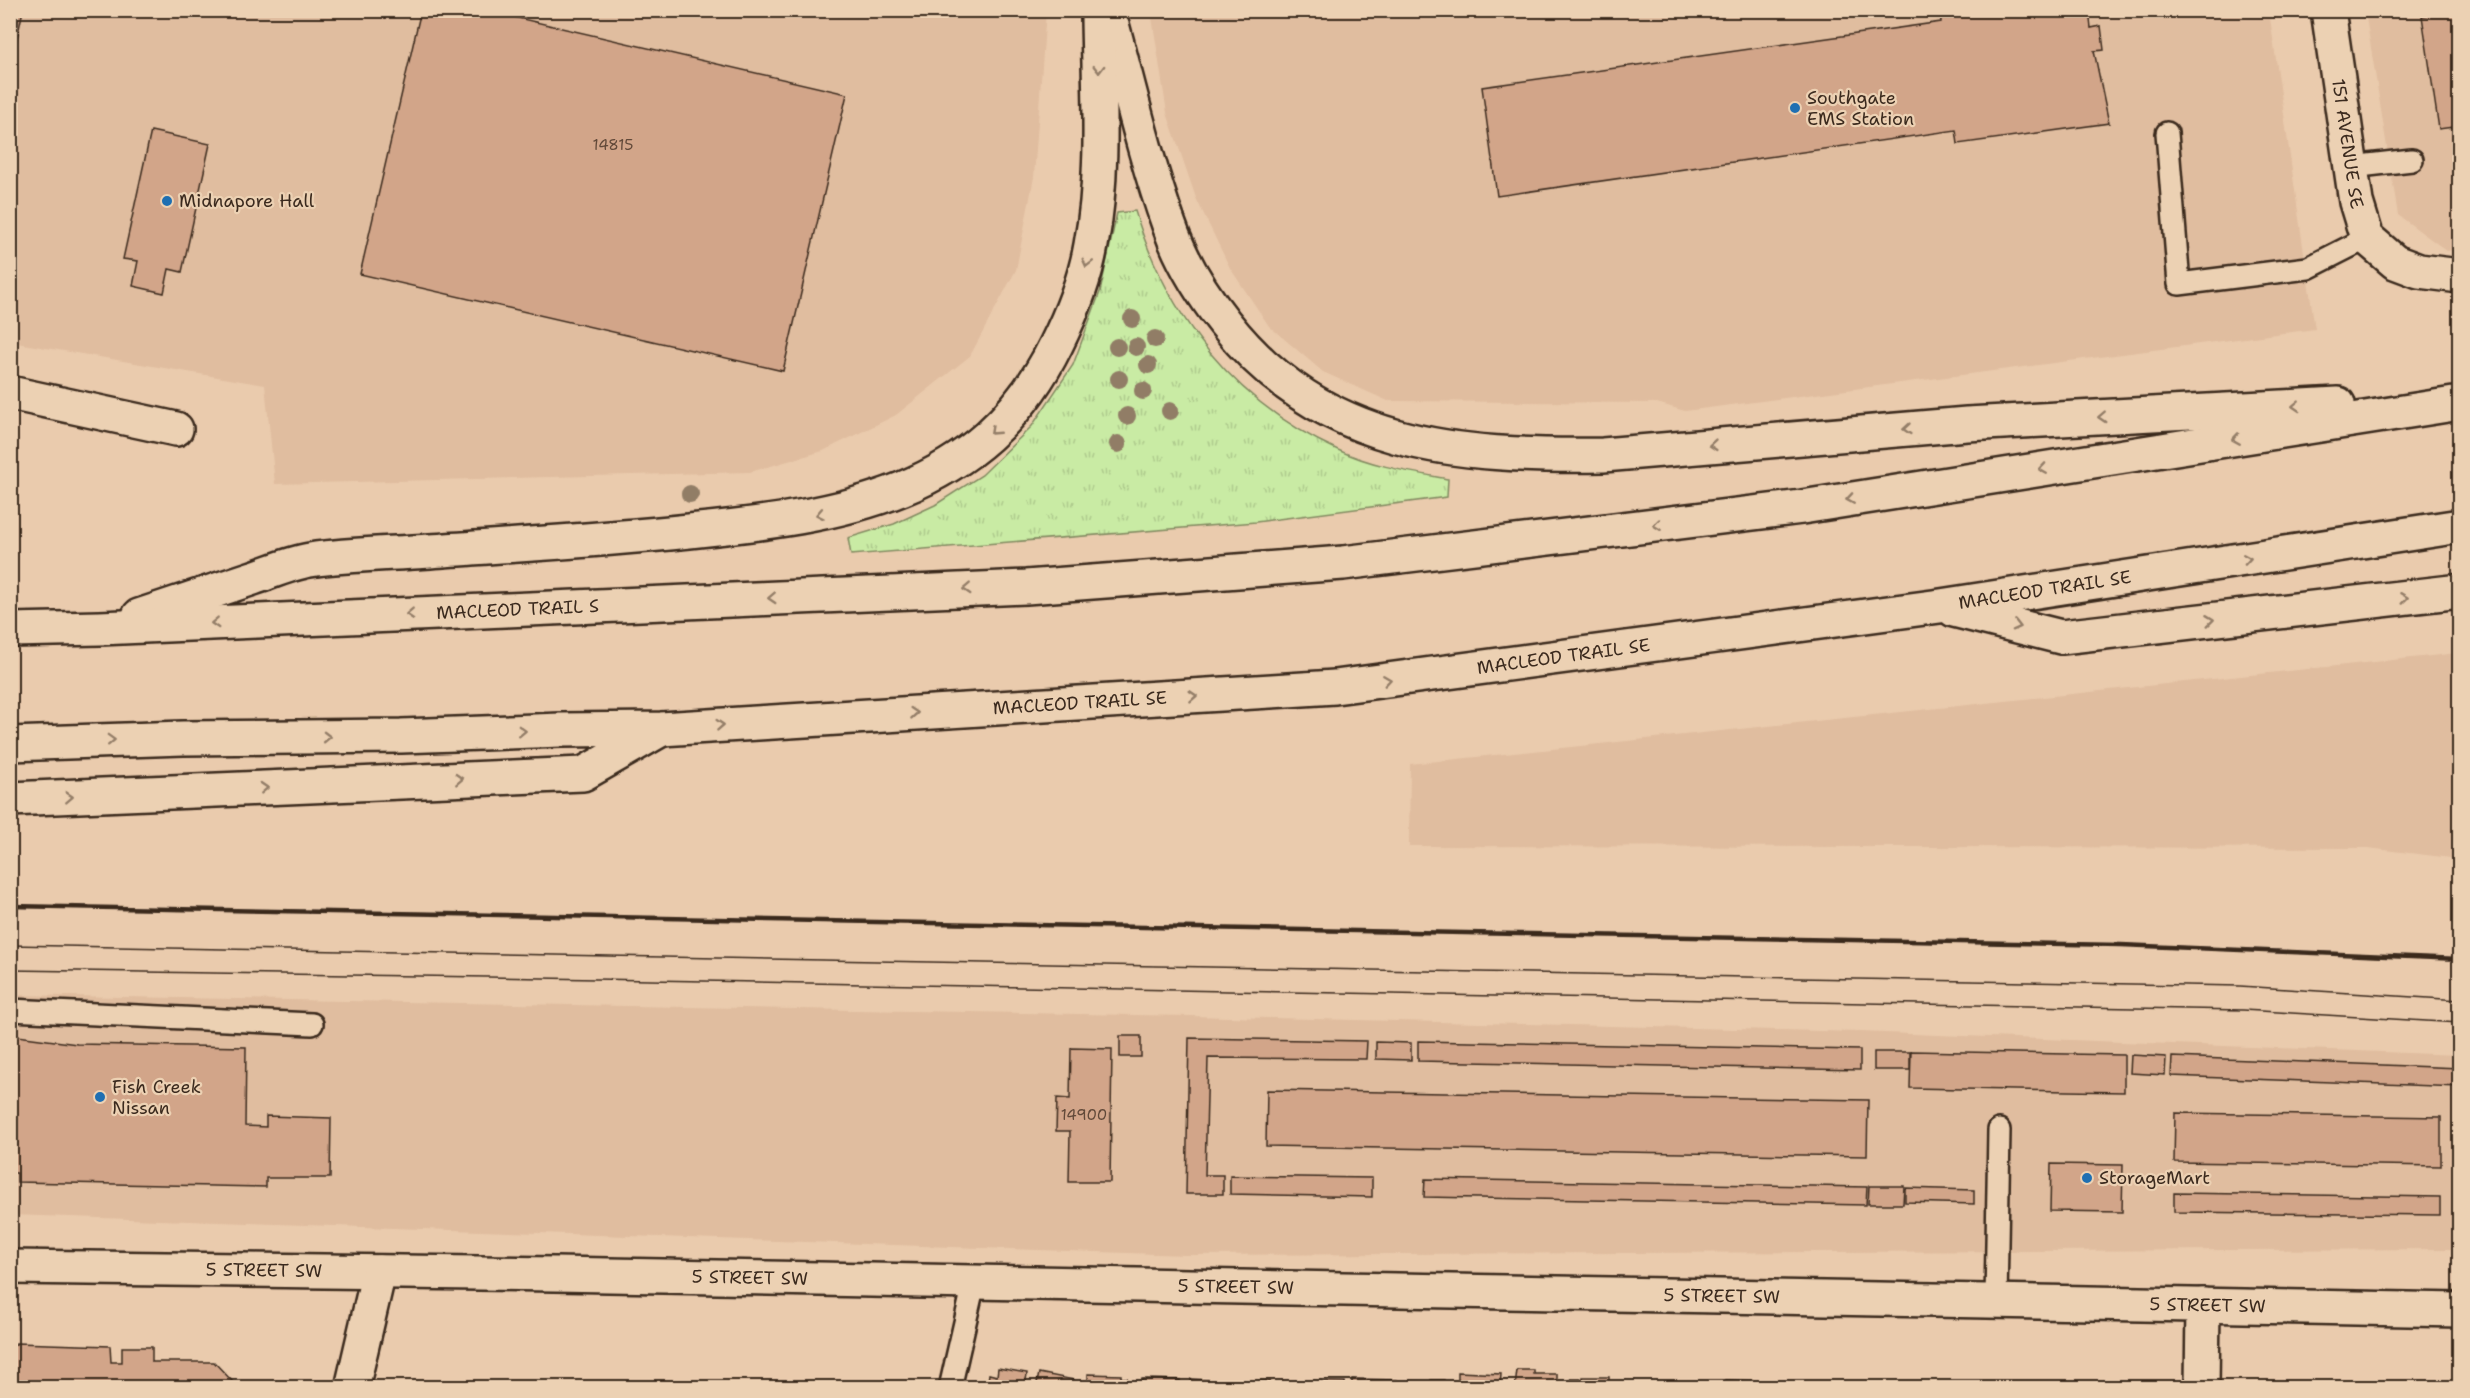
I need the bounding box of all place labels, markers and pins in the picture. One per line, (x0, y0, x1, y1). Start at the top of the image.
place label: Southgate EMS Station (1807, 86, 1914, 131)
marker: Southgate EMS Station (1788, 101, 1802, 115)
place label: Midnapore Hall (179, 189, 315, 213)
marker: Midnapore Hall (160, 194, 174, 208)
place label: Fish Creek Nissan (112, 1075, 201, 1120)
marker: Fish Creek Nissan (93, 1090, 107, 1104)
place label: StorageMart (2099, 1166, 2210, 1190)
marker: StorageMart (2080, 1171, 2094, 1185)

